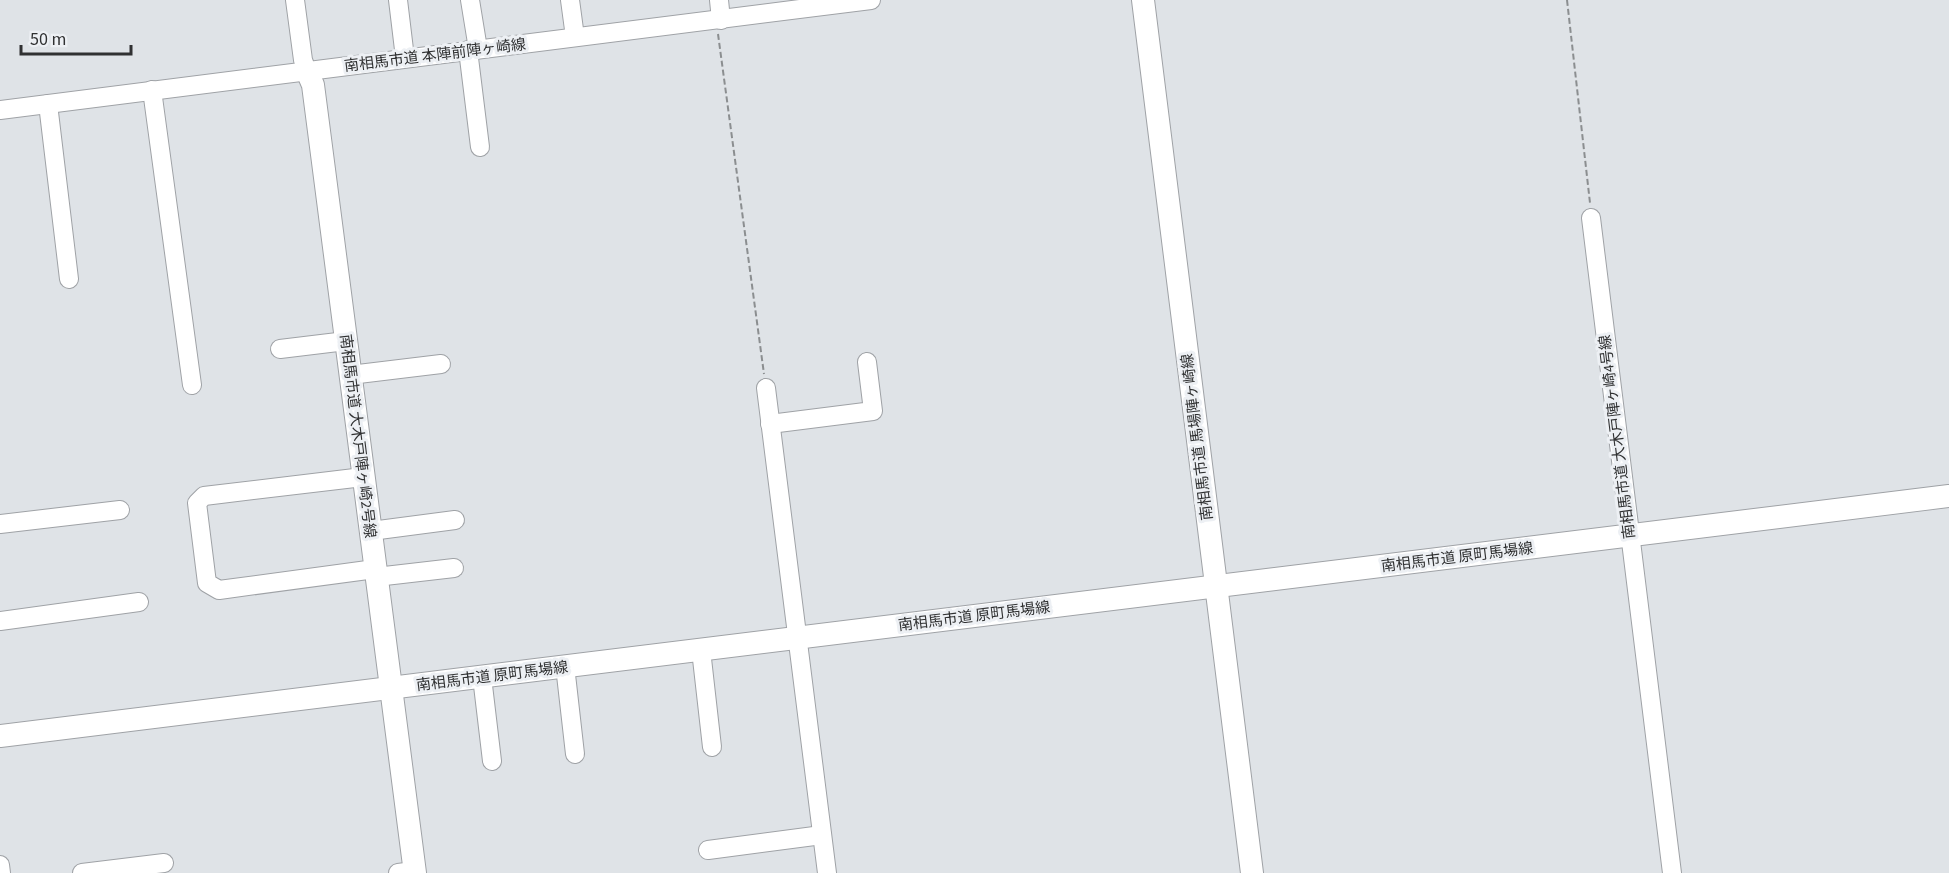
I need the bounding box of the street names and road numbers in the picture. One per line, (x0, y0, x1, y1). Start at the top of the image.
street label: 南相馬市道 本陣前陣ヶ崎線 (343, 34, 527, 77)
street label: 南相馬市道 大木戸陣ヶ崎2号線 (335, 333, 380, 539)
street label: 南相馬市道 大木戸陣ヶ崎4号線 (1595, 334, 1640, 540)
street label: 南相馬市道 馬場陣ヶ崎線 (1177, 352, 1218, 522)
street label: 南相馬市道 原町馬場線 (1380, 538, 1534, 577)
street label: 南相馬市道 原町馬場線 (897, 597, 1051, 636)
street label: 南相馬市道 原町馬場線 (415, 657, 569, 696)

